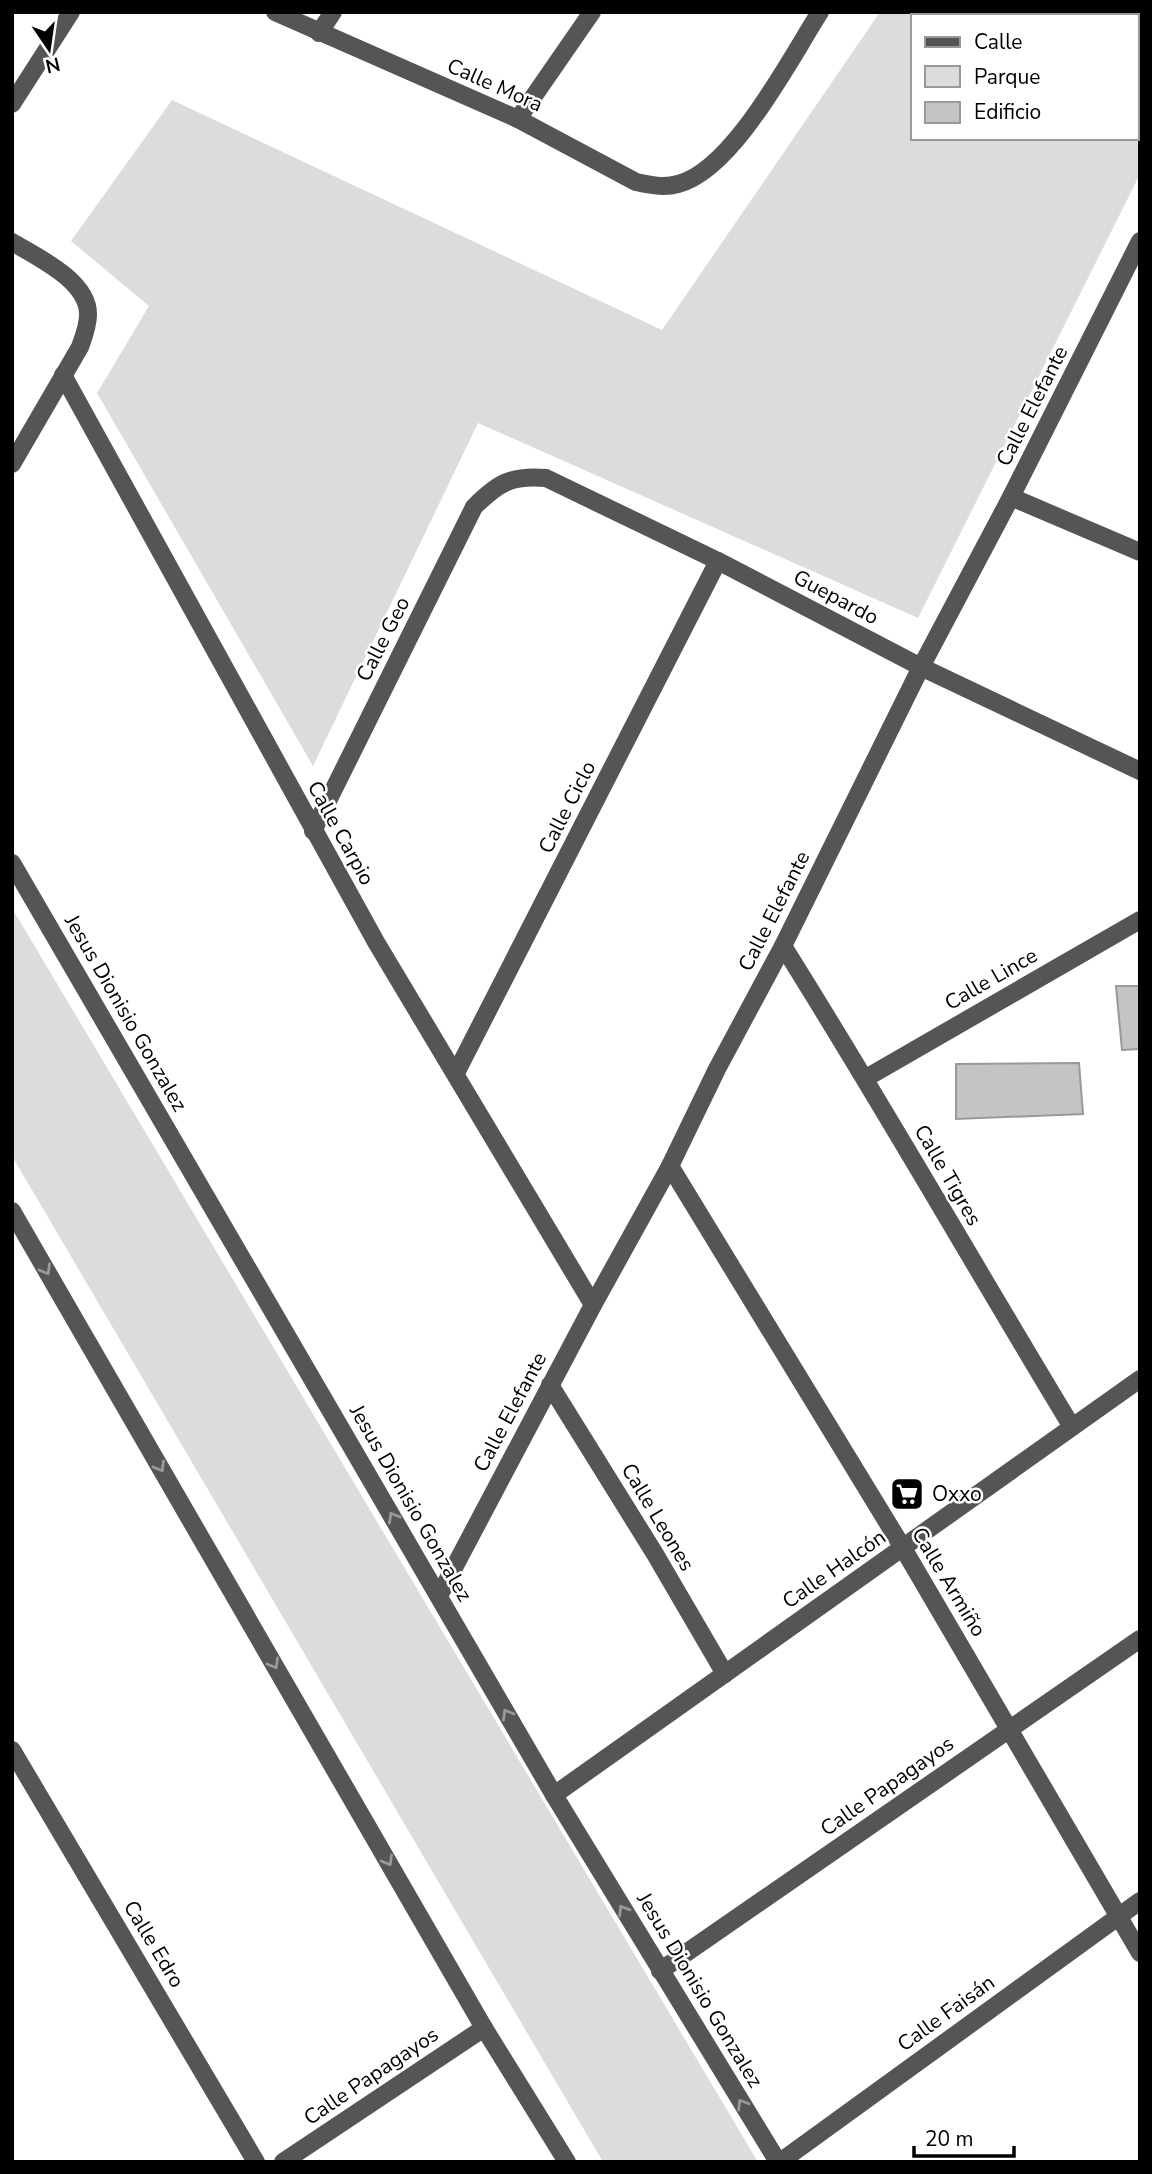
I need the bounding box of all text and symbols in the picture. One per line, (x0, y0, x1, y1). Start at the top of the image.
north arrow (14, 14, 84, 84)
legend (911, 14, 1138, 140)
text: Calle (974, 28, 1022, 56)
text: N (43, 50, 62, 79)
street label: Calle Mora (443, 51, 547, 119)
text: Parque (974, 63, 1041, 91)
text: Edificio (974, 98, 1041, 126)
street label: Calle Elefante (990, 341, 1074, 471)
street label: Guepardo (788, 563, 884, 631)
street label: Calle Geo (350, 592, 416, 686)
street label: Calle Ciclo (532, 756, 602, 858)
street label: Calle Carpio (301, 776, 381, 890)
street label: Calle Elefante (732, 846, 816, 976)
street label: Jesus Dionisio Gonzalez (58, 909, 194, 1117)
street label: Calle Lince (940, 941, 1042, 1017)
street label: Calle Tigres (908, 1119, 988, 1231)
one-way arrow (38, 1262, 51, 1275)
street label: Calle Elefante (467, 1347, 553, 1477)
street label: Jesus Dionisio Gonzalez (343, 1399, 479, 1607)
street label: Calle Leones (615, 1458, 701, 1576)
one-way arrow (152, 1459, 165, 1472)
supermarket icon: Oxxo (888, 1475, 926, 1513)
place label: Oxxo (932, 1480, 982, 1508)
one-way arrow (389, 1512, 402, 1525)
street label: Calle Armiño (905, 1522, 993, 1642)
street label: Calle Halcón (777, 1523, 891, 1615)
one-way arrow (266, 1656, 279, 1669)
one-way arrow (503, 1708, 516, 1721)
street label: Calle Papagayos (815, 1730, 959, 1842)
one-way arrow (380, 1853, 393, 1866)
street label: Jesus Dionisio Gonzalez (630, 1886, 770, 2093)
street label: Calle Edro (117, 1895, 191, 1993)
one-way arrow (619, 1904, 632, 1917)
street label: Calle Faisán (892, 1968, 1000, 2058)
street label: Calle Papagayos (298, 2021, 444, 2131)
one-way arrow (737, 2098, 750, 2111)
scale bar (914, 2114, 1014, 2158)
text: 20 m (925, 2125, 974, 2153)

